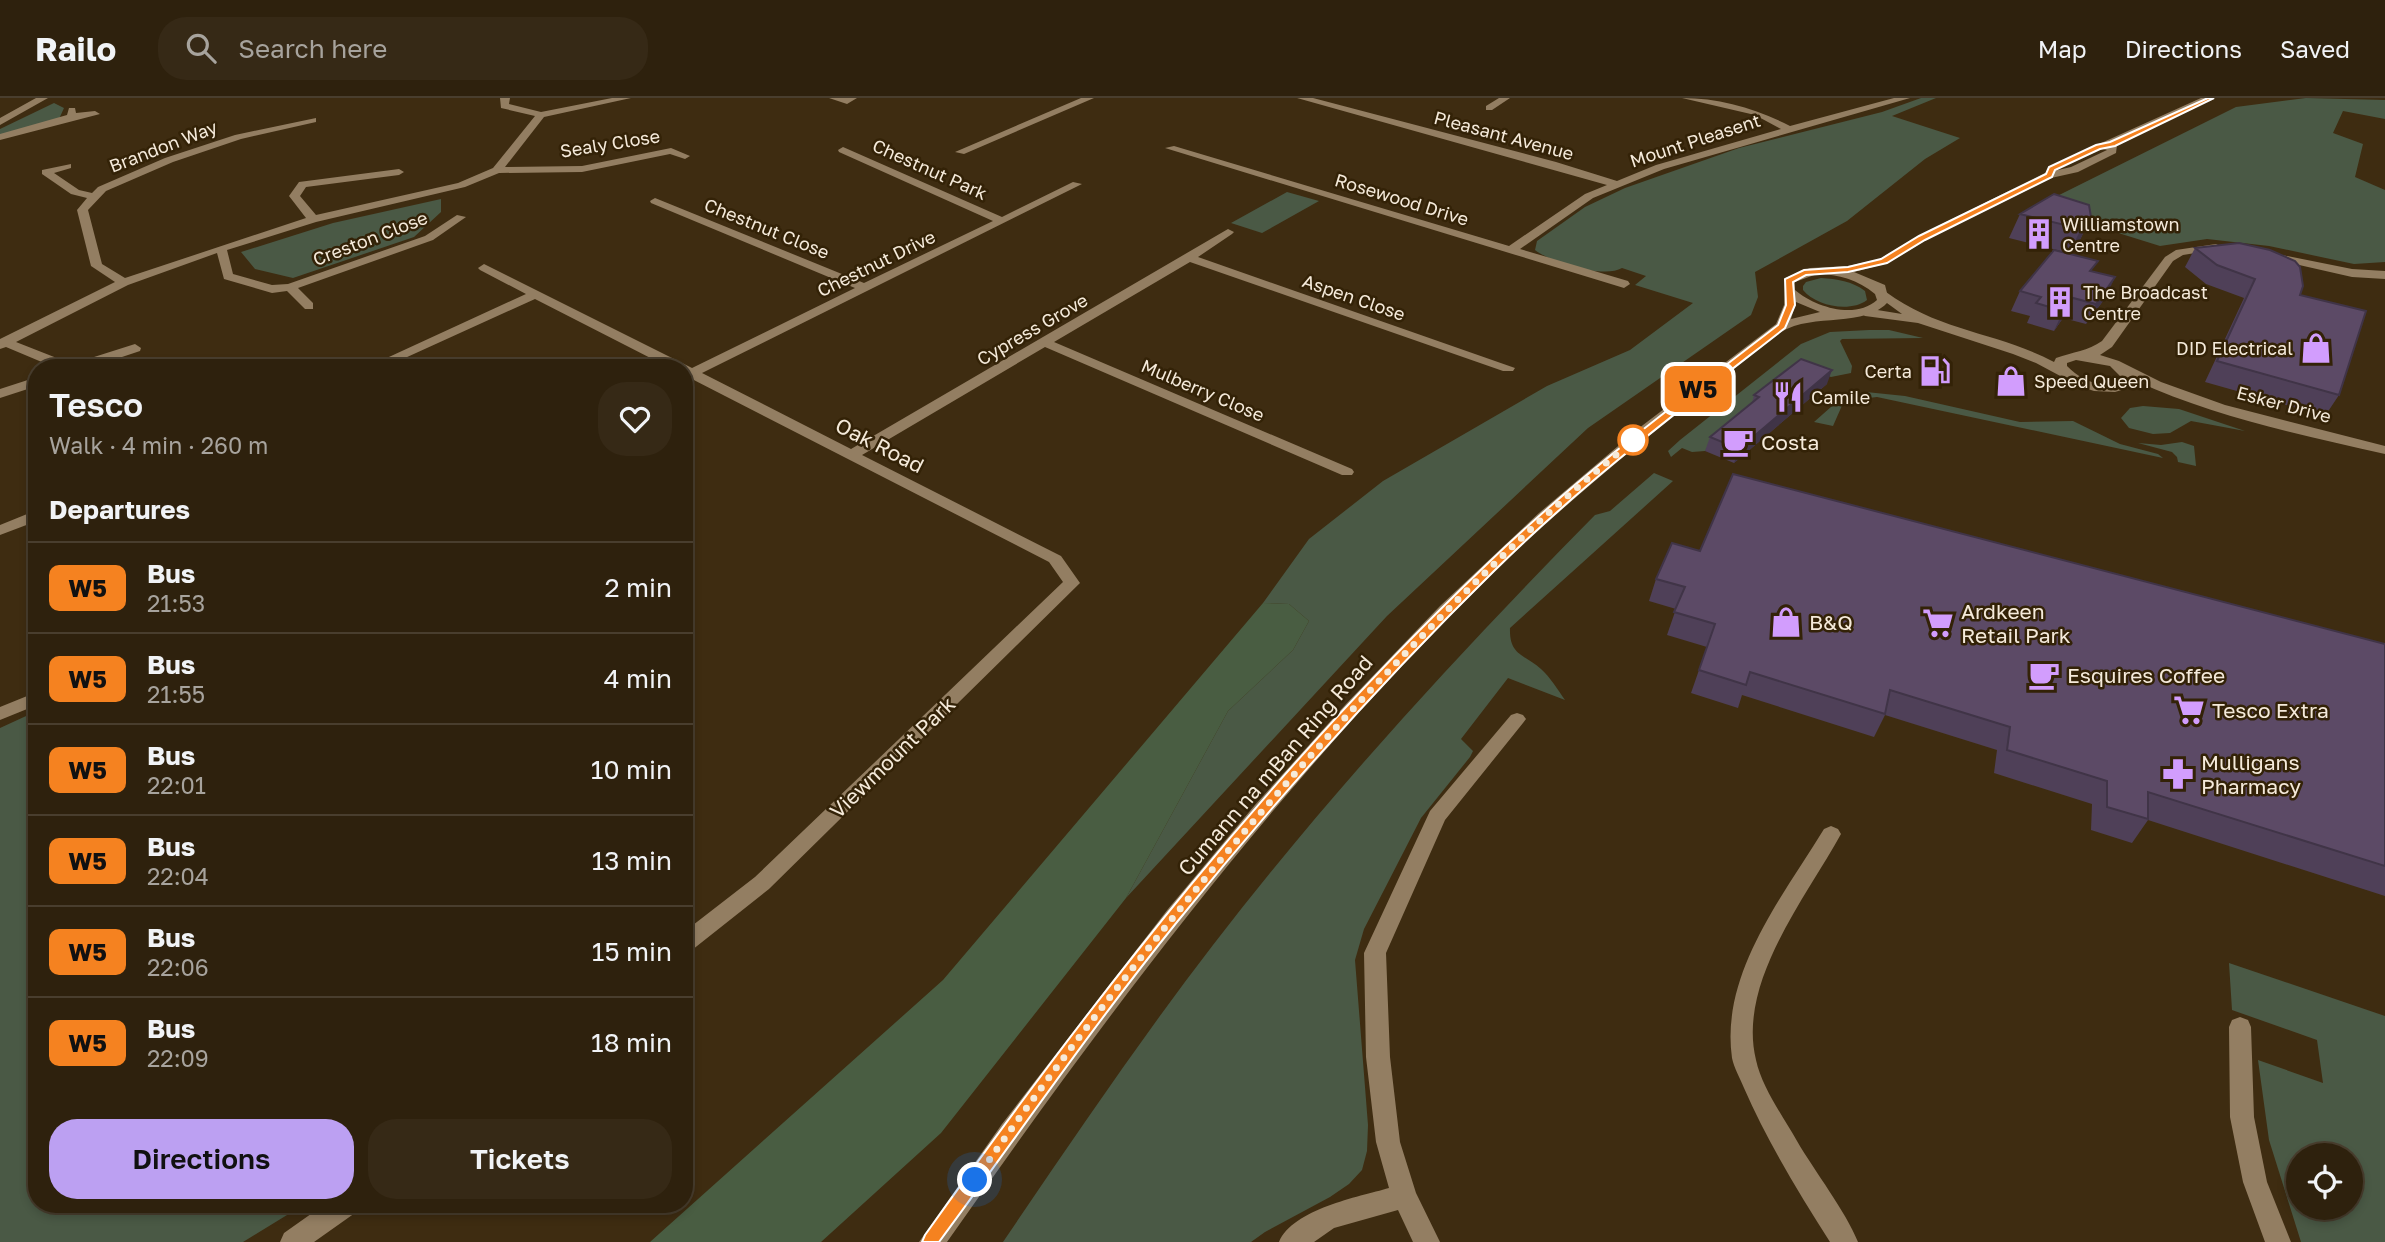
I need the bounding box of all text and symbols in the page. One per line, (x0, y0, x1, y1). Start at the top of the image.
search box (158, 17, 648, 80)
text: Railo (35, 29, 116, 68)
icon: search (182, 29, 220, 67)
text: Search here (238, 33, 387, 64)
text: Map (2038, 34, 2087, 63)
text: Directions (2125, 34, 2242, 63)
text: Saved (2280, 34, 2350, 63)
street label: Pleasant Avenue (1432, 106, 1576, 164)
street label: Mount Pleasent (1627, 109, 1763, 171)
street label: Brandon Way (106, 115, 220, 177)
street label: Sealy Close (559, 124, 661, 162)
street label: Chestnut Park (869, 134, 991, 204)
street label: Rosewood Drive (1332, 168, 1472, 230)
street label: Chestnut Close (701, 193, 833, 263)
street label: Creston Close (309, 206, 431, 270)
place label: Williamstown Centre (2062, 213, 2180, 256)
building icon: Williamstown Centre (2022, 217, 2056, 251)
street label: Chestnut Drive (813, 225, 939, 301)
street label: Aspen Close (1300, 269, 1408, 325)
place label: The Broadcast Centre (2083, 281, 2208, 324)
building icon: The Broadcast Centre (2043, 285, 2077, 319)
street label: Cypress Grove (973, 288, 1091, 370)
shop icon: DID Electrical (2299, 331, 2333, 365)
place label: DID Electrical (2176, 337, 2293, 359)
street label: Mulberry Close (1138, 354, 1268, 426)
fuel station icon: Certa (1918, 354, 1952, 388)
place label: Certa (1865, 360, 1912, 382)
shop icon: Speed Queen (1994, 364, 2028, 398)
line badge: W5 (1666, 366, 1730, 412)
place label: Speed Queen (2034, 370, 2149, 392)
text: W5 (1679, 374, 1717, 403)
restaurant icon: Camile (1771, 380, 1805, 414)
street label: Esker Drive (2234, 381, 2334, 427)
button: heart (598, 382, 672, 456)
text: Tesco (49, 385, 143, 424)
place label: Camile (1811, 386, 1870, 408)
street label: Oak Road (831, 412, 929, 478)
unlabelled marker (1618, 425, 1648, 455)
cafe icon: Costa (1721, 425, 1755, 459)
place label: Costa (1761, 429, 1819, 455)
text: Walk · 4 min · 260 m (49, 431, 268, 459)
text: Departures (49, 494, 190, 525)
text: Bus (147, 558, 195, 589)
text: 2 min (604, 572, 672, 603)
text: W5 (68, 573, 107, 602)
text: 21:53 (147, 589, 205, 617)
place label: Ardkeen Retail Park (1961, 598, 2071, 648)
shop icon: B&Q (1769, 605, 1803, 639)
supermarket icon: Ardkeen Retail Park (1921, 606, 1955, 640)
place label: B&Q (1809, 609, 1853, 635)
text: Bus (147, 649, 195, 680)
street label: Cumann na mBan Ring Road (1172, 649, 1378, 881)
cafe icon: Esquires Coffee (2027, 658, 2061, 692)
place label: Esquires Coffee (2067, 662, 2225, 688)
text: 4 min (604, 663, 672, 694)
text: W5 (68, 664, 107, 693)
text: 21:55 (147, 680, 205, 708)
street label: Viewmount Park (824, 690, 960, 823)
supermarket icon: Tesco Extra (2172, 693, 2206, 727)
place label: Tesco Extra (2212, 697, 2329, 723)
text: Bus (147, 740, 195, 771)
place label: Mulligans Pharmacy (2201, 749, 2301, 799)
text: 10 min (591, 754, 672, 785)
text: W5 (68, 755, 107, 784)
pharmacy icon: Mulligans Pharmacy (2161, 757, 2195, 791)
text: 22:01 (147, 771, 206, 799)
text: Bus (147, 831, 195, 862)
text: 13 min (592, 845, 672, 876)
text: W5 (68, 846, 107, 875)
text: 22:04 (147, 862, 209, 890)
text: Bus (147, 922, 195, 953)
text: 15 min (592, 936, 672, 967)
text: W5 (68, 937, 107, 966)
text: 22:06 (147, 953, 209, 981)
text: Bus (147, 1013, 195, 1044)
text: 18 min (591, 1027, 672, 1058)
text: W5 (68, 1028, 107, 1057)
text: 22:09 (147, 1044, 209, 1072)
button: Directions (49, 1119, 354, 1199)
button: Tickets (368, 1119, 672, 1199)
map controls (2286, 1143, 2363, 1220)
button: locate (2286, 1143, 2363, 1220)
your location (957, 1162, 992, 1197)

